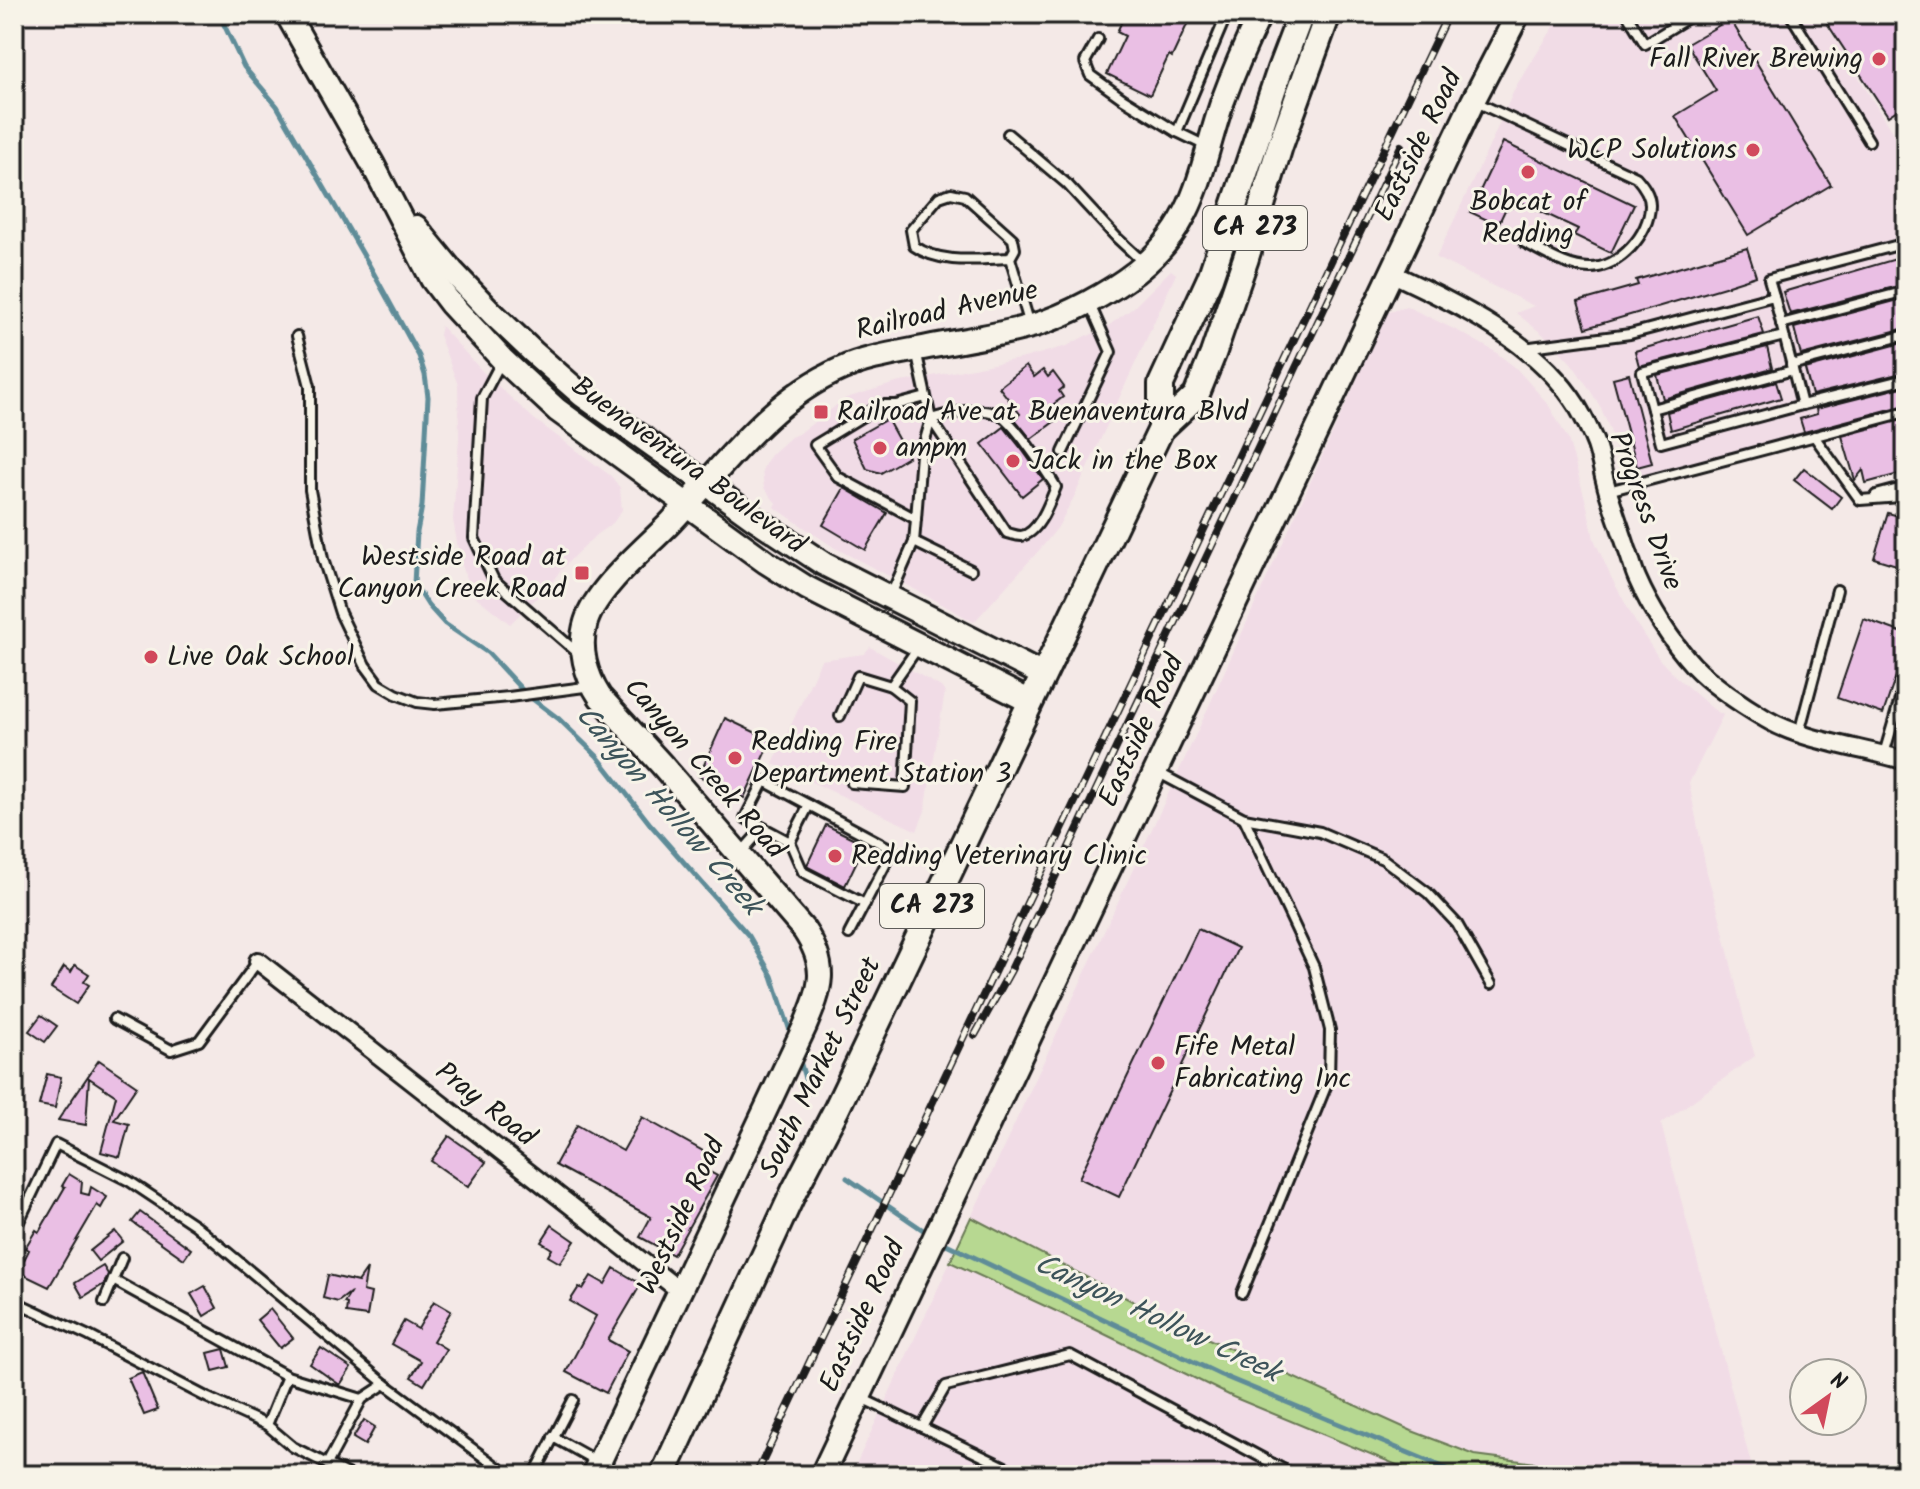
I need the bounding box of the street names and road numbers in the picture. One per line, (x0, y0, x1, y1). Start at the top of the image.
street label: Eastside Road (1363, 61, 1476, 230)
road number: CA 273 (1203, 206, 1307, 250)
street label: Railroad Avenue (851, 268, 1043, 354)
street label: Buenaventura Boulevard (561, 365, 816, 567)
street label: Progress Drive (1595, 425, 1695, 597)
street label: Eastside Road (1087, 646, 1198, 815)
street label: Canyon Creek Road (612, 668, 797, 871)
road number: CA 273 (880, 884, 984, 928)
street label: South Market Street (748, 949, 895, 1186)
street label: Pray Road (425, 1051, 546, 1160)
street label: Westside Road (626, 1129, 739, 1302)
street label: Eastside Road (808, 1231, 919, 1400)

